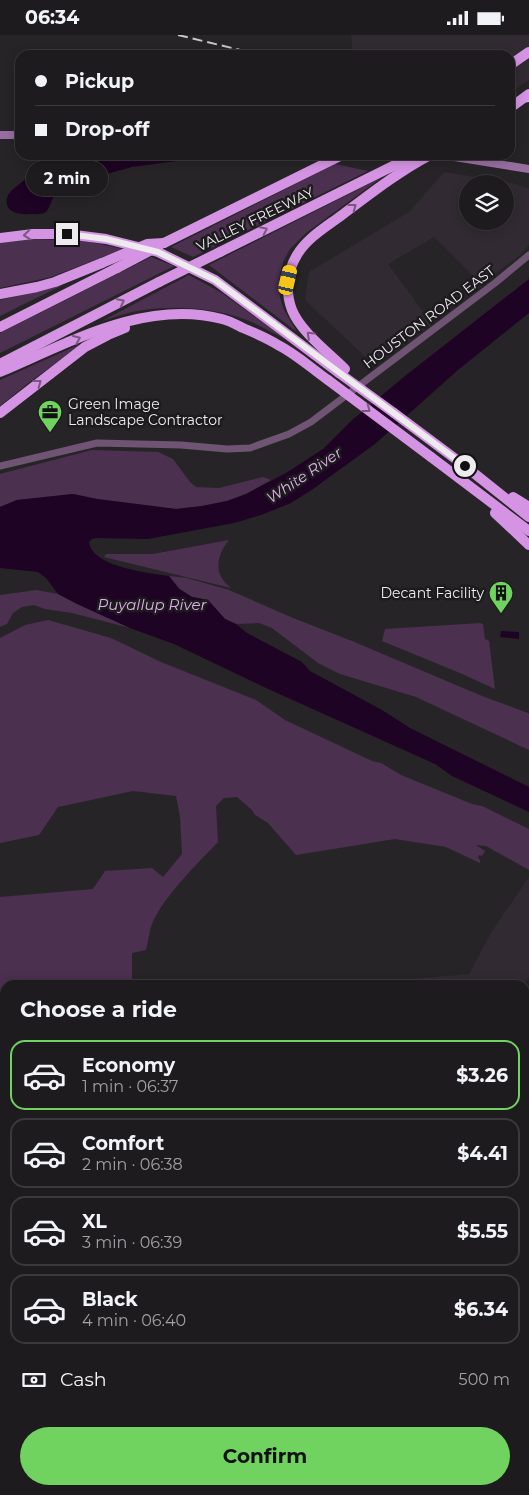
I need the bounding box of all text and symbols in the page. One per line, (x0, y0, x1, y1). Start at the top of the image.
text: 06:34 (25, 6, 79, 29)
text: Pickup (65, 70, 134, 93)
text: Drop-off (65, 118, 149, 141)
callout: 2 min (26, 161, 108, 197)
text: 2 min (44, 169, 90, 188)
map controls (459, 175, 514, 230)
button: layers (459, 175, 514, 230)
street label: VALLEY FREEWAY (193, 183, 317, 255)
one-way arrow (347, 204, 357, 213)
route end (56, 223, 78, 245)
one-way arrow (259, 226, 268, 237)
one-way arrow (23, 229, 31, 240)
street label: HOUSTON ROAD EAST (360, 262, 498, 372)
car (277, 264, 298, 296)
one-way arrow (116, 298, 125, 308)
one-way arrow (306, 332, 315, 341)
one-way arrow (72, 335, 81, 346)
one-way arrow (33, 379, 42, 388)
place label: Green Image Landscape Contractor (68, 395, 223, 429)
office icon: Green Image Landscape Contractor (37, 399, 63, 433)
one-way arrow (361, 403, 371, 412)
water label: White River (263, 442, 346, 507)
route start (454, 455, 476, 477)
building icon: Decant Facility (488, 580, 514, 614)
place label: Decant Facility (380, 584, 484, 602)
water label: Puyallup River (98, 595, 207, 614)
text: Choose a ride (20, 996, 177, 1023)
icon: car (22, 1053, 67, 1098)
text: Economy (82, 1054, 175, 1077)
text: $3.26 (456, 1064, 508, 1087)
text: 1 min · 06:37 (82, 1077, 178, 1096)
icon: car (22, 1131, 67, 1176)
text: Comfort (82, 1132, 164, 1155)
text: $4.41 (457, 1142, 508, 1165)
text: 2 min · 06:38 (82, 1155, 183, 1174)
icon: car (22, 1209, 67, 1254)
text: XL (82, 1210, 107, 1233)
text: $5.55 (457, 1220, 508, 1243)
text: 3 min · 06:39 (82, 1233, 182, 1252)
icon: car (22, 1287, 67, 1332)
text: Black (82, 1288, 138, 1311)
text: $6.34 (454, 1298, 508, 1321)
text: 4 min · 06:40 (82, 1311, 186, 1330)
icon: cash (20, 1366, 48, 1394)
text: Cash (60, 1368, 107, 1391)
text: 500 m (459, 1370, 510, 1389)
button: Confirm (20, 1427, 510, 1485)

